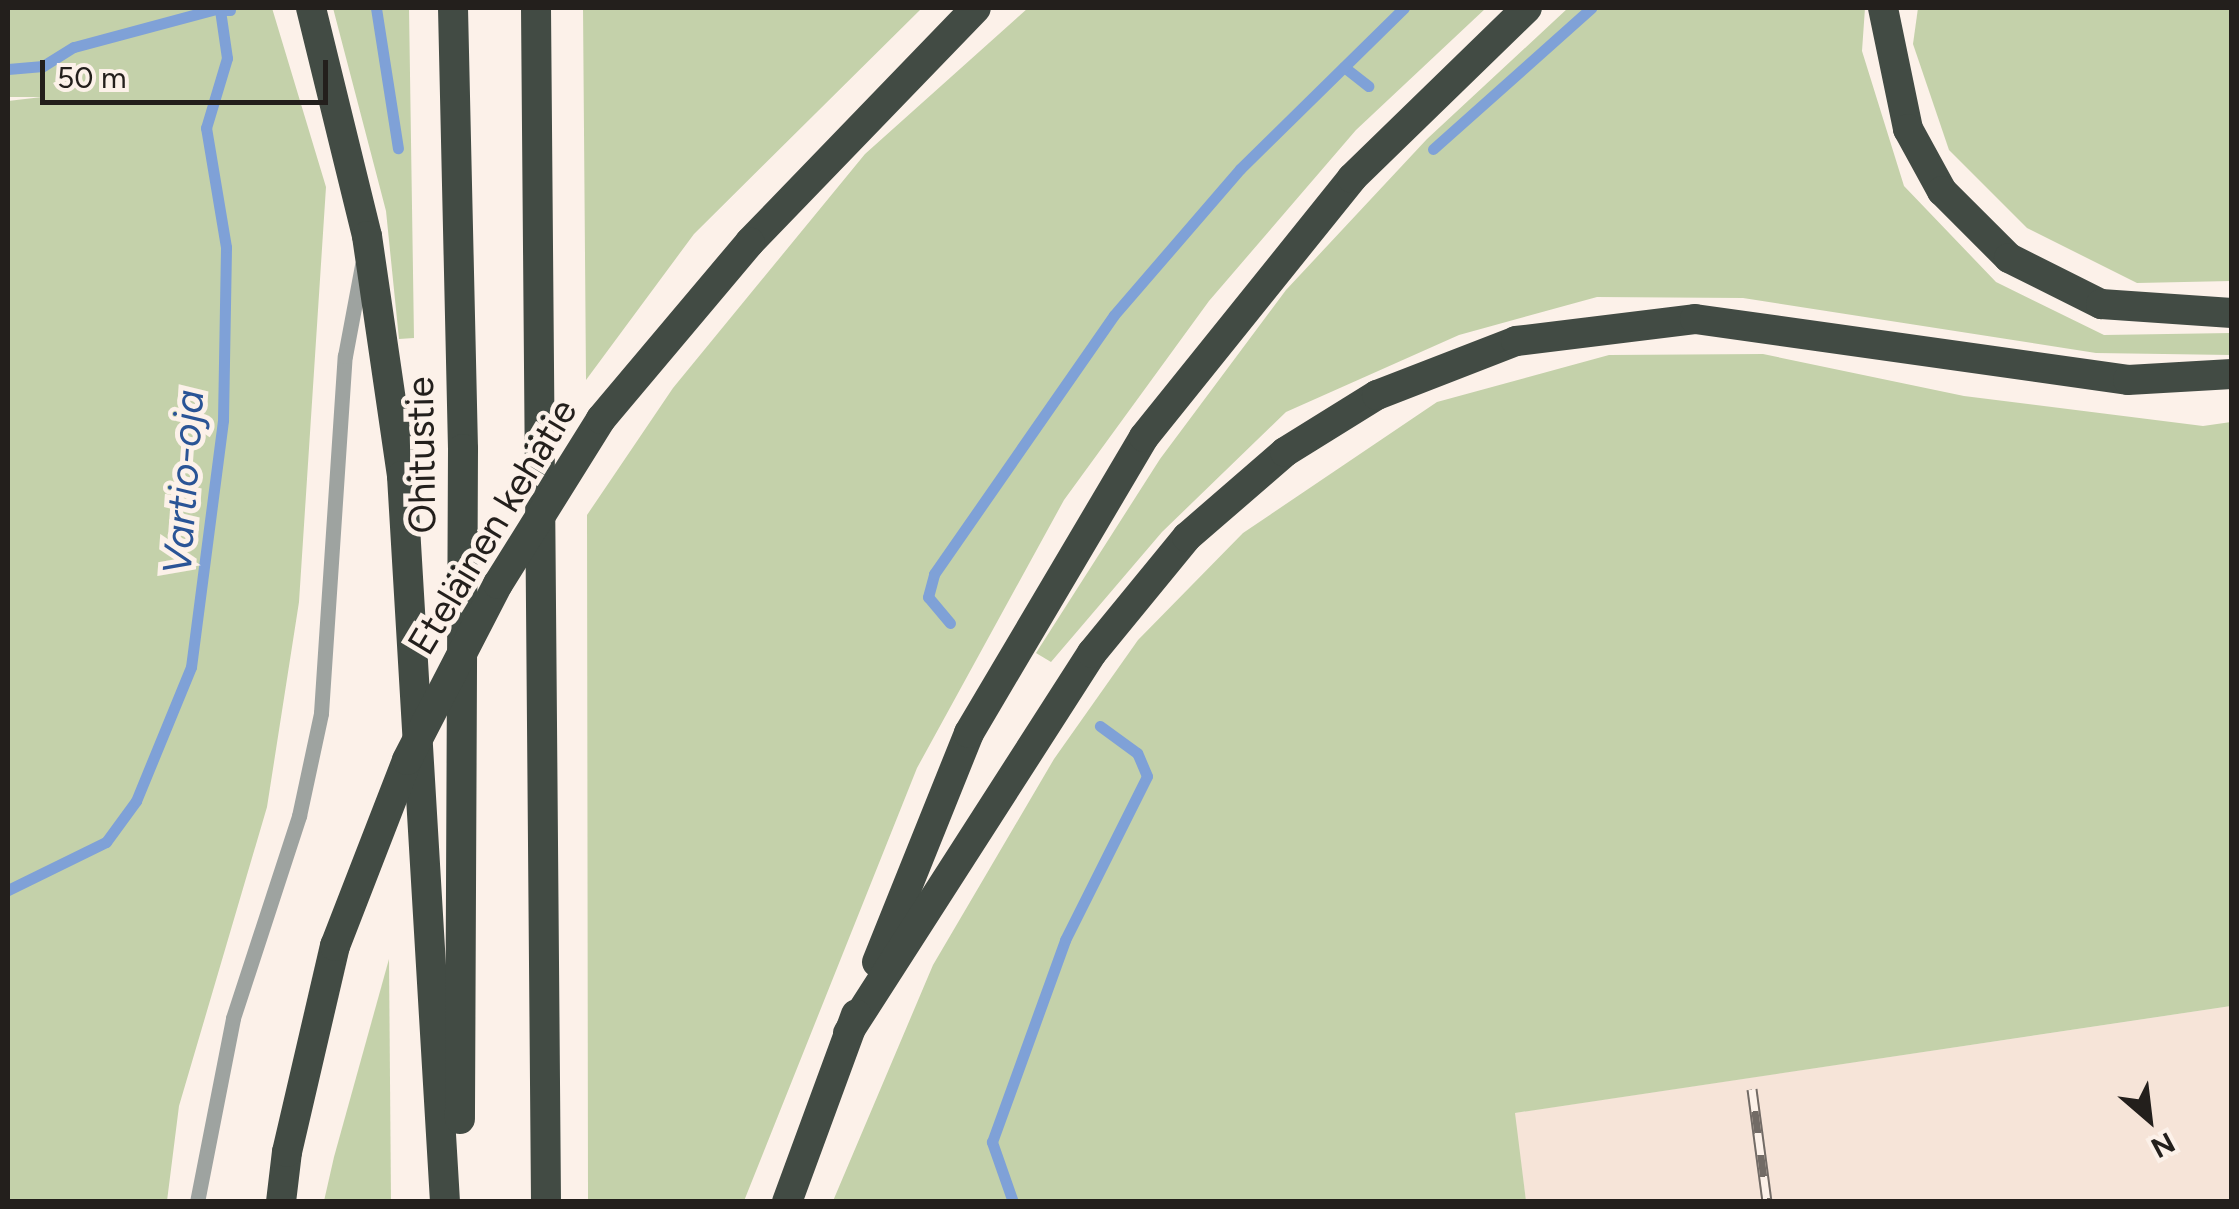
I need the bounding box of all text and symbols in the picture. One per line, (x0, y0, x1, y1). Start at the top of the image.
scale bar (45, 40, 332, 102)
text: 50 m (57, 59, 126, 96)
street label: Ohitustie (398, 376, 446, 534)
water label: Vartio-oja (153, 388, 213, 576)
street label: Eteläinen kehätie (399, 391, 587, 663)
north arrow (2099, 1069, 2199, 1169)
text: N (2146, 1125, 2181, 1166)

